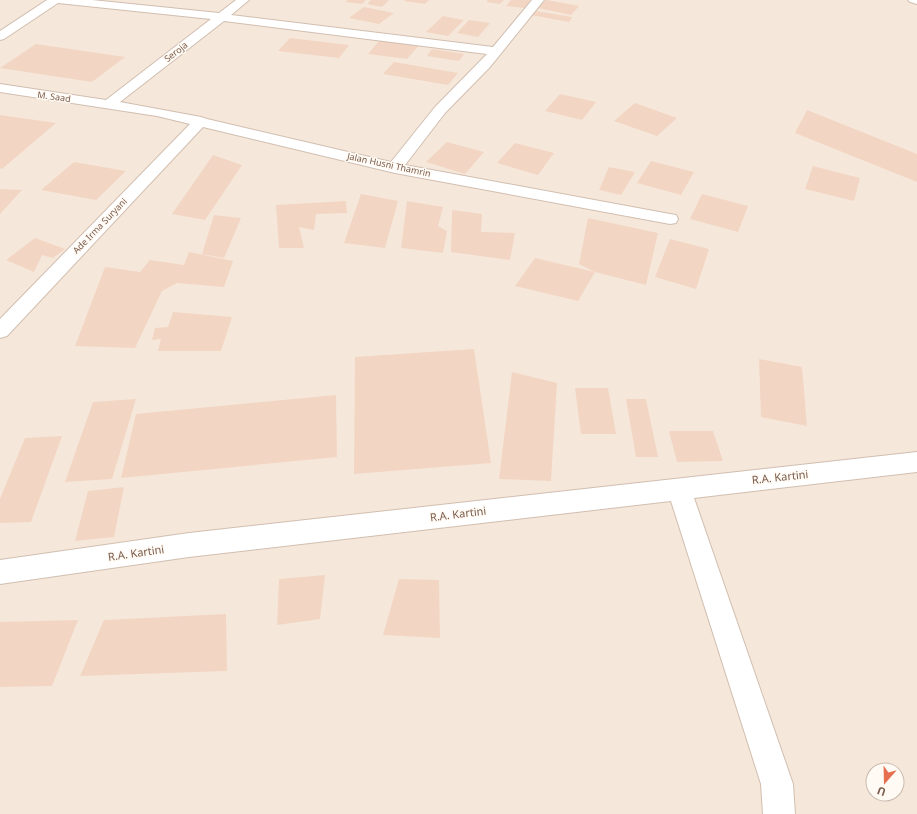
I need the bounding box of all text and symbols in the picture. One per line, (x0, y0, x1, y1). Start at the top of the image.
street label: Seroja (161, 38, 190, 65)
street label: M. Saad (37, 88, 72, 105)
street label: Jalan Husni Thamrin (345, 149, 432, 180)
street label: Ade Irma Suryani (70, 195, 130, 256)
street label: R.A. Kartini (751, 466, 809, 487)
street label: R.A. Kartini (429, 503, 487, 524)
street label: R.A. Kartini (107, 541, 165, 564)
north arrow (865, 762, 905, 802)
text: U (875, 783, 888, 800)

